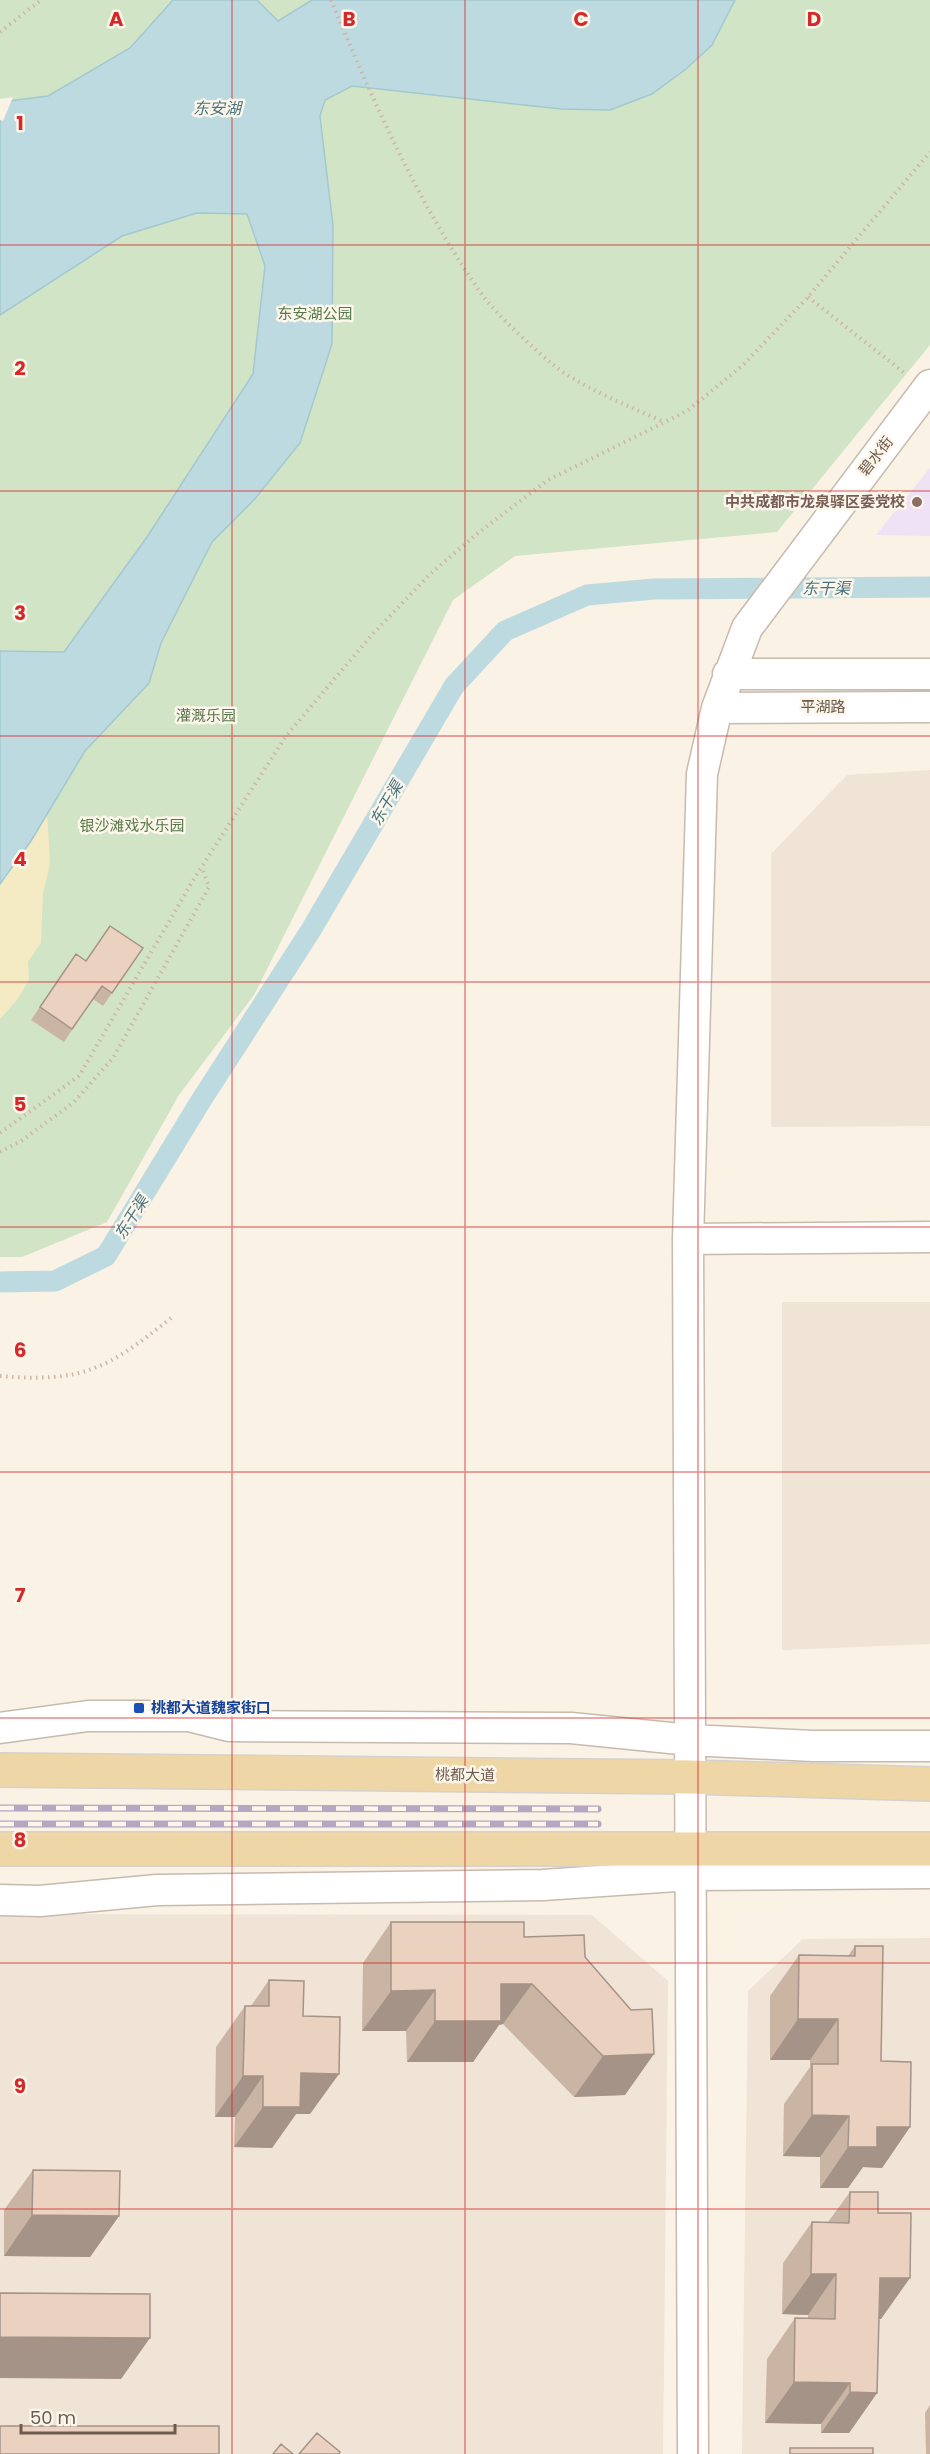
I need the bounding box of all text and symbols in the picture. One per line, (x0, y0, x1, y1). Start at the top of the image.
text: A (109, 5, 124, 33)
text: B (342, 5, 356, 33)
text: C (573, 5, 589, 33)
text: D (807, 5, 821, 33)
water label: 东安湖 (193, 97, 244, 120)
text: 1 (16, 109, 24, 137)
park label: 东安湖公园 (277, 303, 353, 324)
text: 2 (14, 354, 26, 382)
street label: 碧水街 (853, 431, 898, 480)
place label: 中共成都市龙泉驿区委党校 (725, 491, 905, 512)
marker: 中共成都市龙泉驿区委党校 (910, 495, 924, 509)
water label: 东干渠 (802, 577, 852, 600)
text: 3 (14, 599, 26, 627)
street label: 平湖路 (800, 696, 846, 717)
park label: 灌溉乐园 (176, 705, 236, 726)
water label: 东干渠 (364, 775, 409, 830)
park label: 银沙滩戏水乐园 (79, 815, 185, 836)
text: 4 (13, 845, 27, 873)
text: 5 (14, 1090, 27, 1118)
water label: 东干渠 (109, 1189, 155, 1244)
text: 6 (14, 1336, 26, 1364)
text: 7 (15, 1581, 26, 1609)
place label: 桃都大道魏家街口 (151, 1697, 271, 1718)
marker: 桃都大道魏家街口 (132, 1701, 146, 1715)
street label: 桃都大道 (435, 1763, 495, 1786)
text: 8 (14, 1826, 26, 1854)
text: 9 (14, 2072, 26, 2100)
scale bar (21, 2397, 176, 2435)
text: 50 m (30, 2405, 76, 2430)

